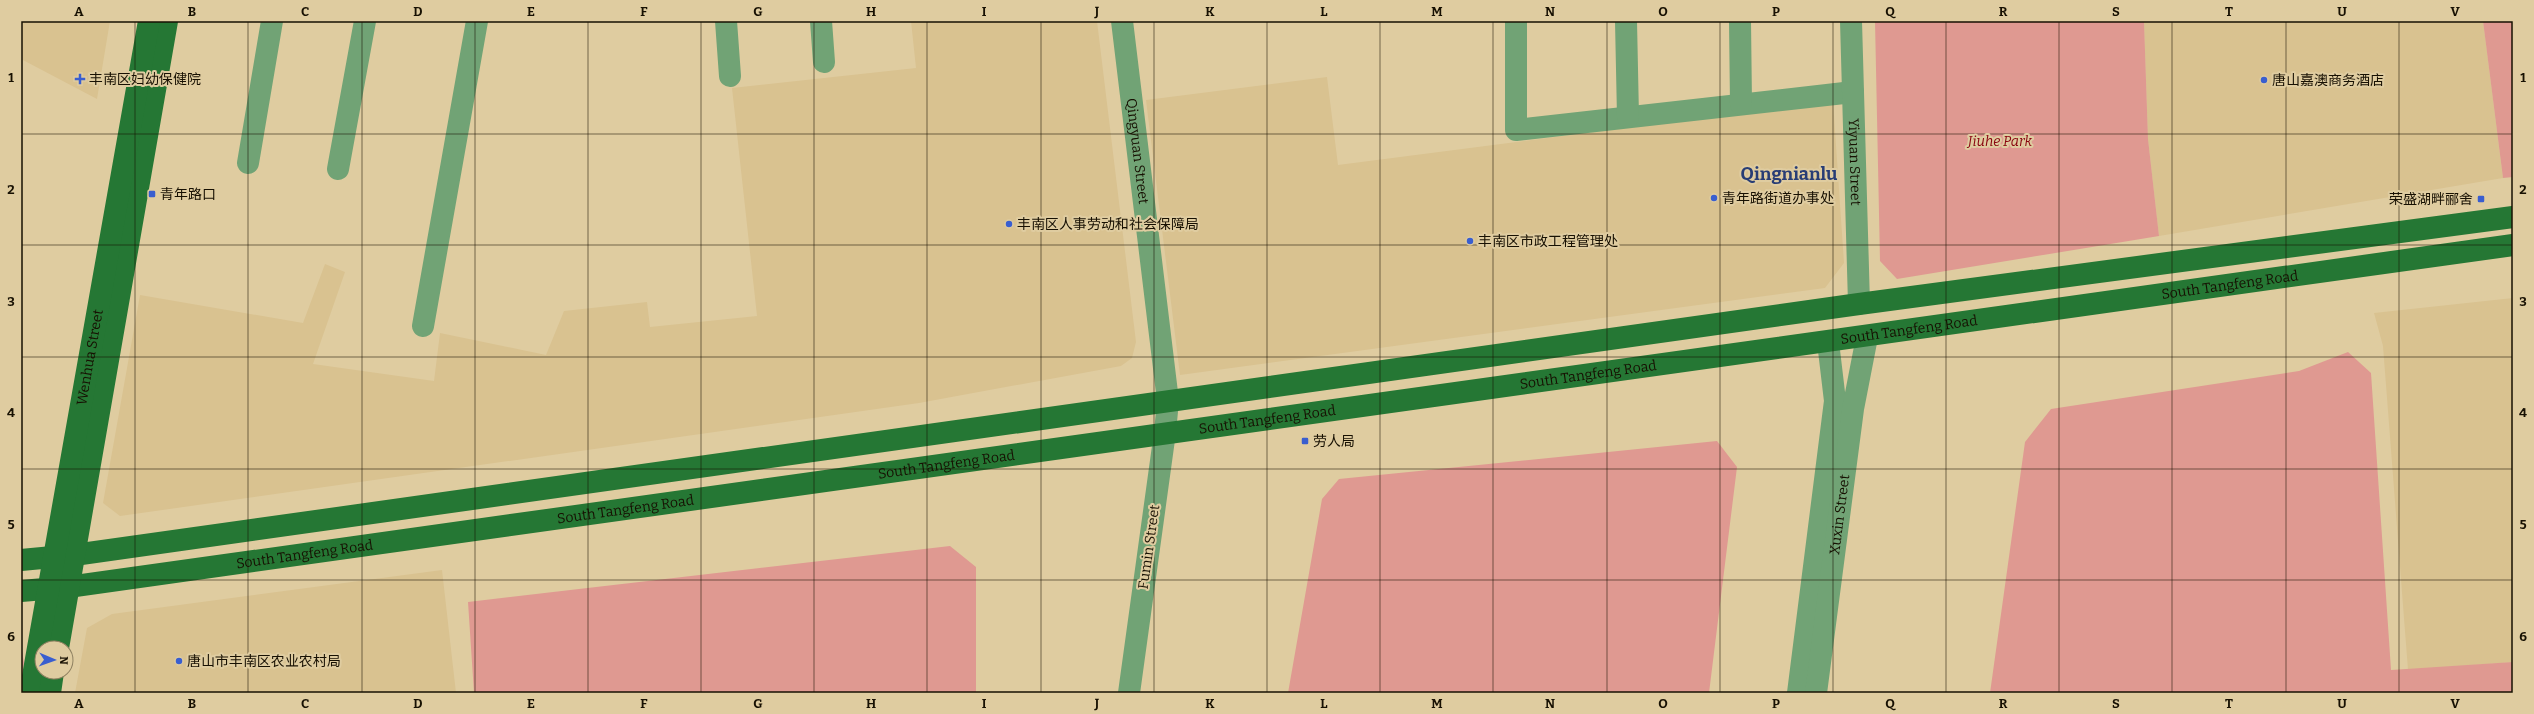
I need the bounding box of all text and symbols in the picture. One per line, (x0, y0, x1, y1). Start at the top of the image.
text: A (74, 4, 84, 19)
text: B (188, 4, 196, 19)
text: C (301, 4, 309, 19)
text: D (413, 4, 423, 19)
text: E (527, 4, 535, 19)
text: F (640, 4, 648, 19)
text: G (753, 4, 763, 19)
text: H (866, 4, 876, 19)
text: I (982, 4, 987, 19)
text: J (1094, 4, 1100, 19)
text: K (1205, 4, 1215, 19)
text: L (1320, 4, 1328, 19)
text: M (1431, 4, 1443, 19)
text: N (1545, 4, 1555, 19)
text: O (1658, 4, 1668, 19)
text: P (1772, 4, 1780, 19)
text: Q (1885, 4, 1896, 19)
text: R (1999, 4, 2008, 19)
text: S (2112, 4, 2120, 19)
text: T (2225, 4, 2233, 19)
text: U (2337, 4, 2347, 19)
text: V (2450, 4, 2460, 19)
text: 1 (8, 70, 14, 85)
text: 1 (2520, 70, 2526, 85)
place label: 丰南区妇幼保健院 (89, 71, 201, 88)
place label: 唐山嘉澳商务酒店 (2272, 72, 2384, 89)
marker: 丰南区妇幼保健院 (74, 73, 86, 85)
marker: 唐山嘉澳商务酒店 (2259, 75, 2269, 85)
street label: Qingyuan Street (1123, 97, 1153, 205)
street label: Yiyuan Street (1845, 118, 1865, 206)
park label: Jiuhe Park (1966, 133, 2033, 150)
district label: Qingnianlu (1741, 163, 1838, 185)
text: 2 (7, 182, 15, 197)
text: 2 (2519, 182, 2527, 197)
place label: 青年路口 (160, 186, 216, 203)
marker: 青年路口 (147, 189, 157, 199)
place label: 青年路街道办事处 (1722, 190, 1834, 207)
place label: 荣盛湖畔郦舍 (2389, 191, 2473, 208)
marker: 青年路街道办事处 (1709, 193, 1719, 203)
marker: 荣盛湖畔郦舍 (2476, 194, 2486, 204)
place label: 丰南区人事劳动和社会保障局 (1017, 216, 1199, 233)
marker: 丰南区人事劳动和社会保障局 (1004, 219, 1014, 229)
place label: 丰南区市政工程管理处 (1478, 233, 1618, 250)
marker: 丰南区市政工程管理处 (1465, 236, 1475, 246)
street label: South Tangfeng Road (2160, 267, 2299, 303)
text: 3 (7, 294, 15, 309)
text: 3 (2519, 294, 2527, 309)
street label: Wenhua Street (73, 308, 106, 407)
street label: South Tangfeng Road (1839, 312, 1978, 347)
street label: South Tangfeng Road (1519, 356, 1658, 392)
street label: South Tangfeng Road (1198, 401, 1337, 437)
text: 4 (7, 405, 15, 420)
text: 4 (2519, 405, 2527, 420)
place label: 劳人局 (1313, 433, 1355, 450)
marker: 劳人局 (1300, 436, 1310, 446)
street label: South Tangfeng Road (877, 446, 1016, 482)
street label: Xuxin Street (1826, 473, 1853, 556)
street label: South Tangfeng Road (556, 491, 695, 527)
street label: Fumin Street (1135, 504, 1163, 590)
text: 5 (7, 517, 15, 532)
text: 5 (2519, 517, 2527, 532)
street label: South Tangfeng Road (235, 536, 374, 572)
text: 6 (7, 629, 15, 644)
text: 6 (2519, 629, 2527, 644)
north arrow (34, 640, 74, 680)
place label: 唐山市丰南区农业农村局 (187, 653, 341, 670)
text: N (57, 656, 70, 665)
marker: 唐山市丰南区农业农村局 (174, 656, 184, 666)
text: A (74, 696, 84, 711)
text: B (188, 696, 196, 711)
text: C (301, 696, 309, 711)
text: D (413, 696, 423, 711)
text: E (527, 696, 535, 711)
text: F (640, 696, 648, 711)
text: G (753, 696, 763, 711)
text: H (866, 696, 876, 711)
text: I (982, 696, 987, 711)
text: J (1094, 696, 1100, 711)
text: K (1205, 696, 1215, 711)
text: L (1320, 696, 1328, 711)
text: M (1431, 696, 1443, 711)
text: N (1545, 696, 1555, 711)
text: O (1658, 696, 1668, 711)
text: P (1772, 696, 1780, 711)
text: Q (1885, 696, 1896, 711)
text: R (1999, 696, 2008, 711)
text: S (2112, 696, 2120, 711)
text: T (2225, 696, 2233, 711)
text: U (2337, 696, 2347, 711)
text: V (2450, 696, 2460, 711)

